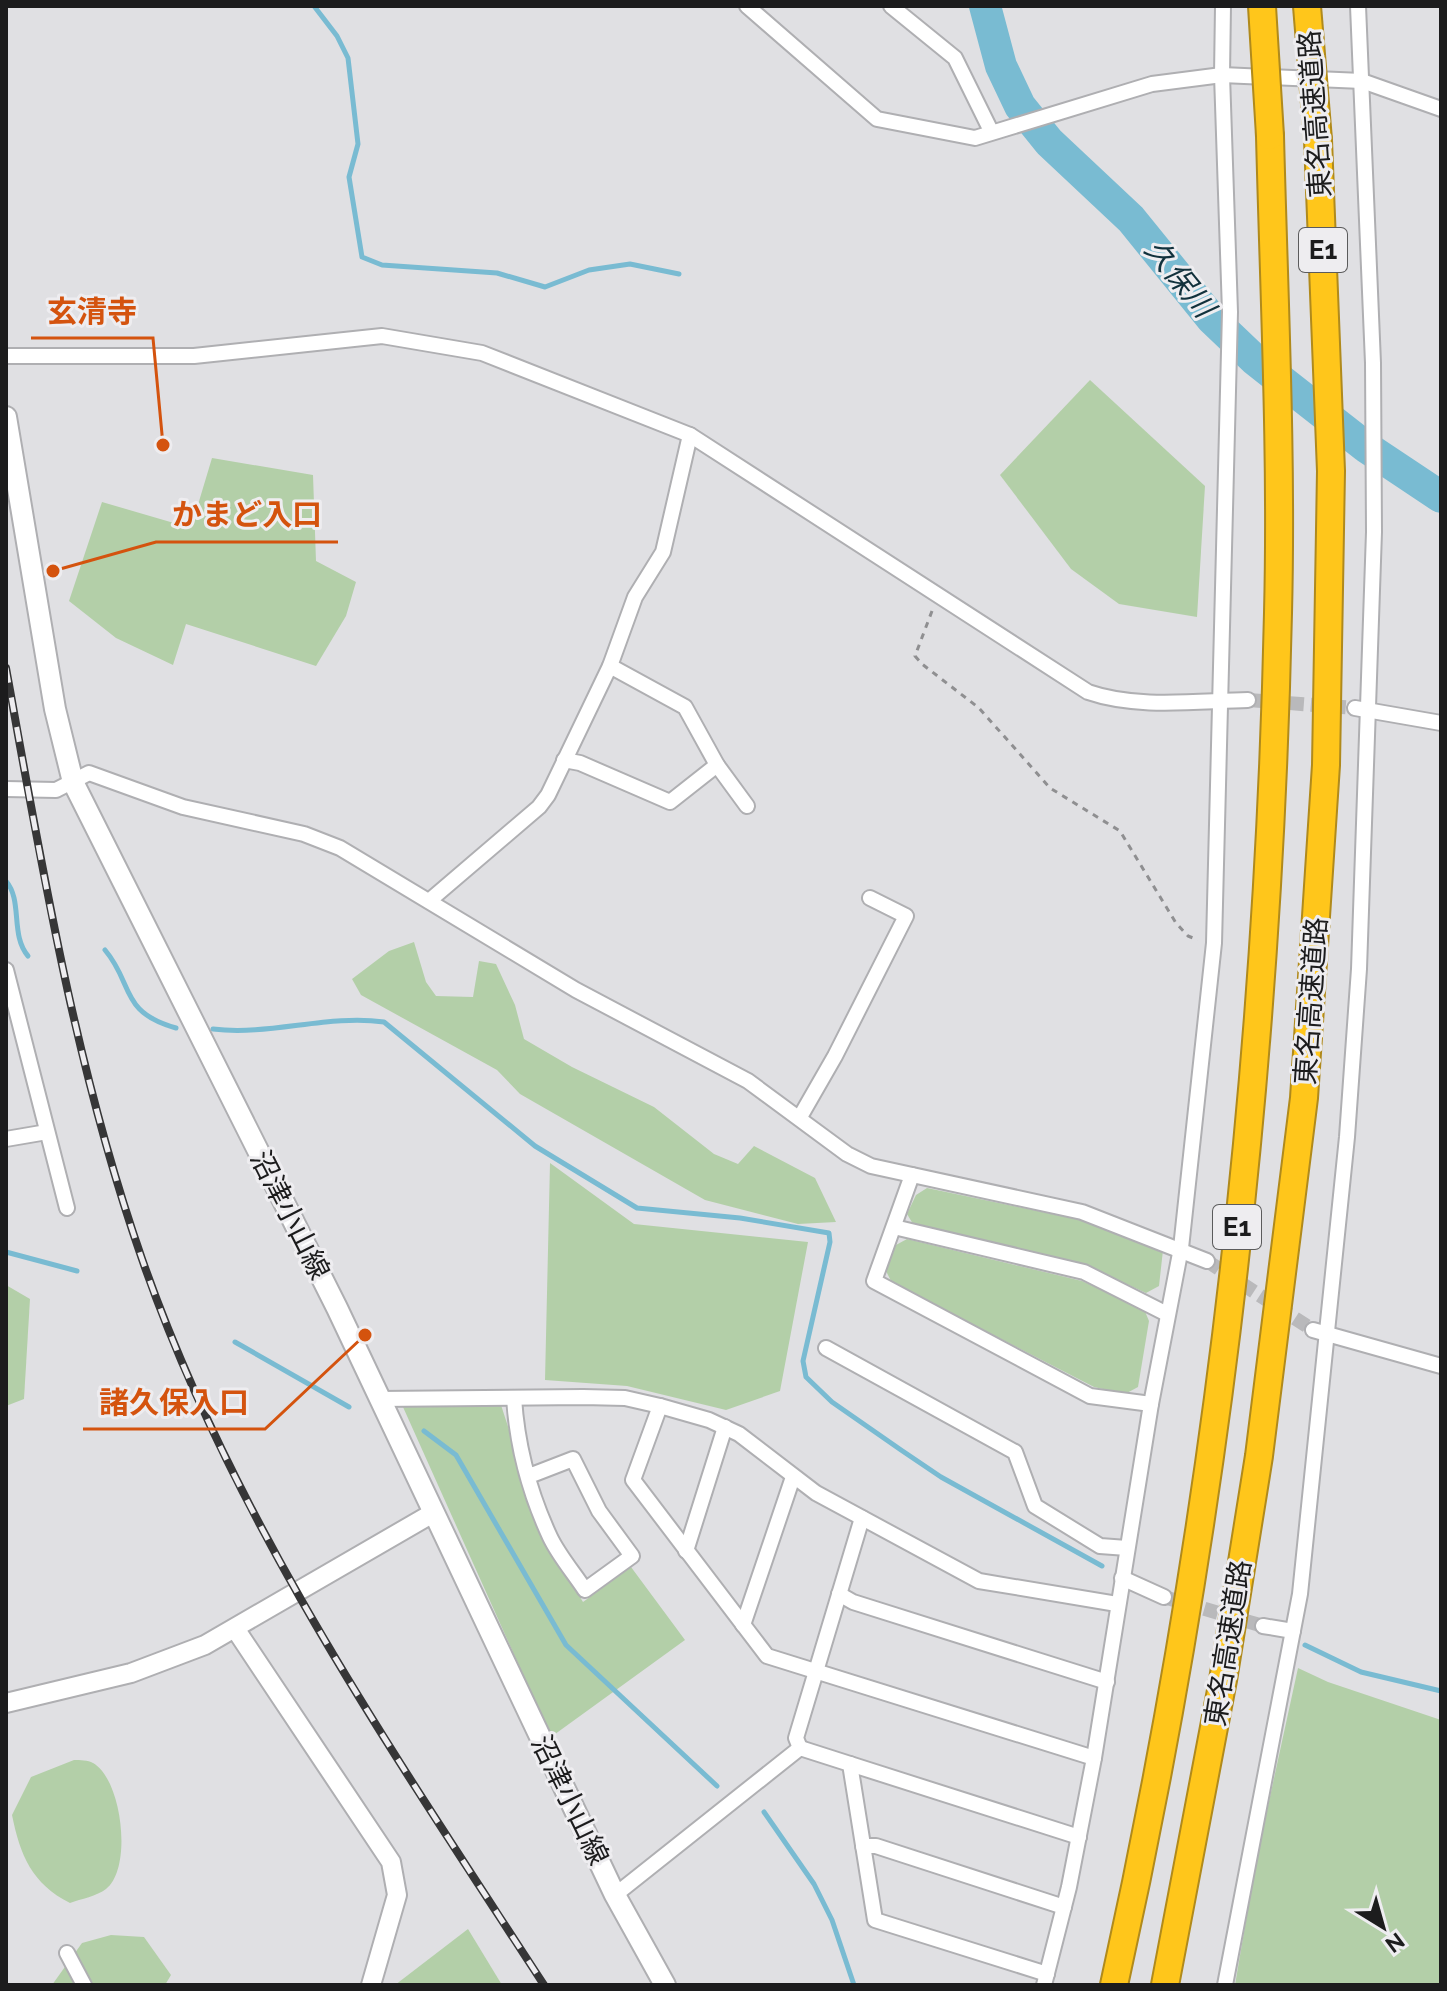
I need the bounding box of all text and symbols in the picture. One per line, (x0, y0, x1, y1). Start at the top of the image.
street label: 東名高速道路 (1293, 29, 1337, 199)
road number: E1 (1299, 228, 1347, 272)
water label: 久保川 (1138, 232, 1224, 326)
callout: 玄清寺 (31, 284, 153, 338)
text: 玄清寺 (47, 294, 137, 329)
callout: かまど入口 (156, 488, 338, 542)
text: かまど入口 (172, 497, 322, 532)
street label: 東名高速道路 (1289, 916, 1333, 1086)
street label: 沼津小山線 (244, 1145, 336, 1285)
road number: E1 (1213, 1205, 1261, 1249)
callout: 諸久保入口 (83, 1375, 265, 1429)
text: 諸久保入口 (99, 1385, 249, 1420)
street label: 東名高速道路 (1199, 1557, 1257, 1729)
street label: 沼津小山線 (524, 1730, 616, 1870)
north arrow (1343, 1887, 1423, 1967)
text: N (1381, 1928, 1410, 1958)

